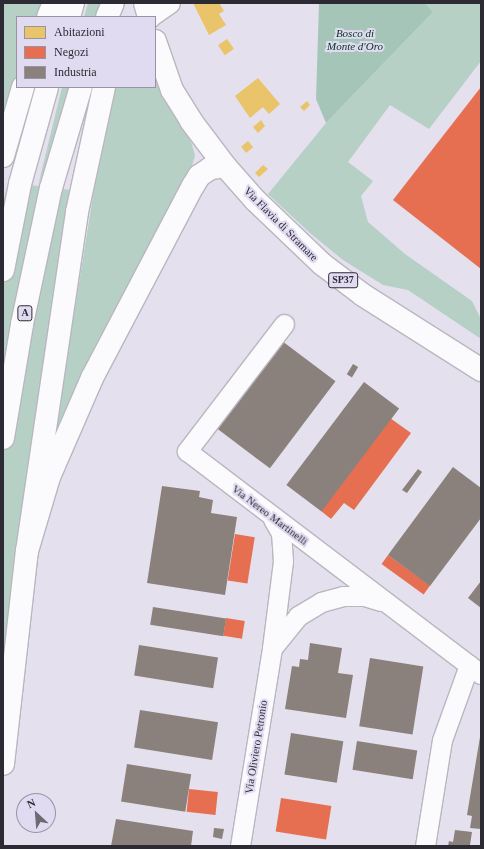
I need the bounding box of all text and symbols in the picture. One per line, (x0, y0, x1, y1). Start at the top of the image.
legend (16, 16, 156, 88)
text: Abitazioni (54, 25, 105, 39)
park label: Bosco di Monte d'Oro (327, 27, 383, 53)
text: Negozi (54, 45, 89, 59)
text: Industria (54, 65, 97, 79)
street label: Via Flavia di Stramare (241, 184, 321, 264)
road number: SP37 (328, 272, 358, 288)
road number: A (17, 305, 33, 321)
street label: Via Nereo Martinelli (229, 482, 311, 548)
street label: Via Oliviero Petronio (242, 699, 270, 795)
north arrow (16, 793, 56, 833)
text: N (25, 796, 37, 810)

